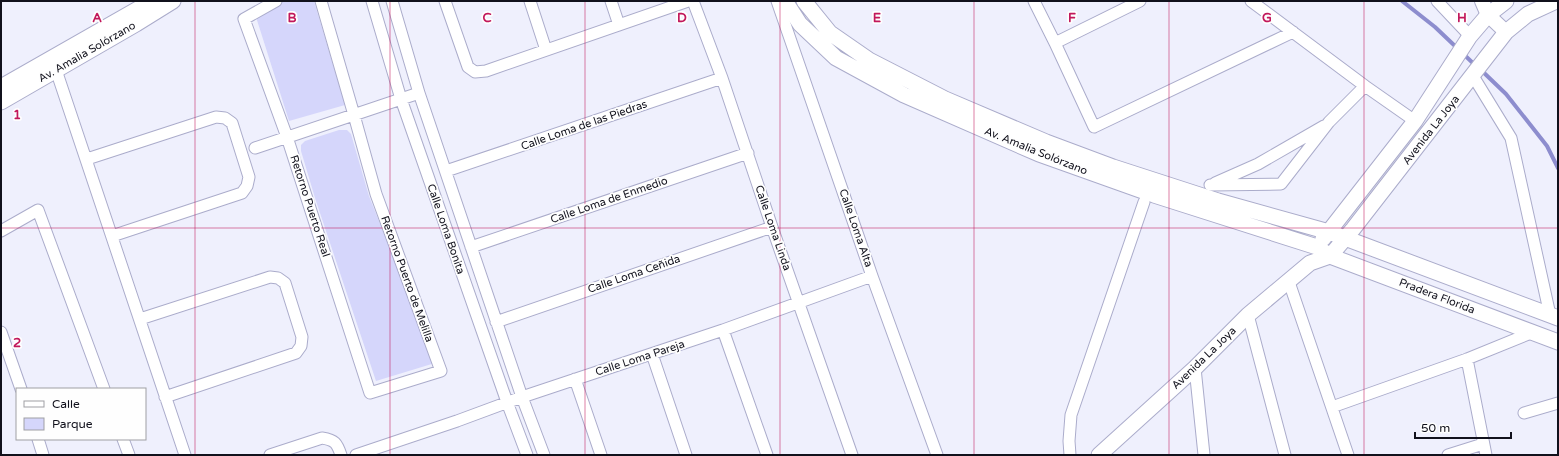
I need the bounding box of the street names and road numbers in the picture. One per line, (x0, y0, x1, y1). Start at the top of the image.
street label: Av. Amalia Solórzano (36, 19, 138, 85)
street label: Avenida La Joya (1400, 93, 1462, 167)
street label: Calle Loma de las Piedras (519, 97, 649, 153)
street label: Av. Amalia Solórzano (983, 124, 1090, 178)
street label: Retorno Puerto Real (287, 153, 333, 259)
street label: Calle Loma de Enmedio (549, 174, 670, 226)
street label: Calle Loma Bonita (424, 182, 468, 276)
street label: Calle Loma Linda (752, 184, 794, 272)
street label: Calle Loma Alta (837, 187, 875, 269)
street label: Retorno Puerto de Melilla (378, 214, 436, 344)
street label: Calle Loma Ceñida (586, 252, 682, 296)
street label: Pradera Florida (1397, 276, 1477, 316)
street label: Avenida La Joya (1169, 324, 1239, 392)
street label: Calle Loma Pareja (594, 337, 686, 379)

